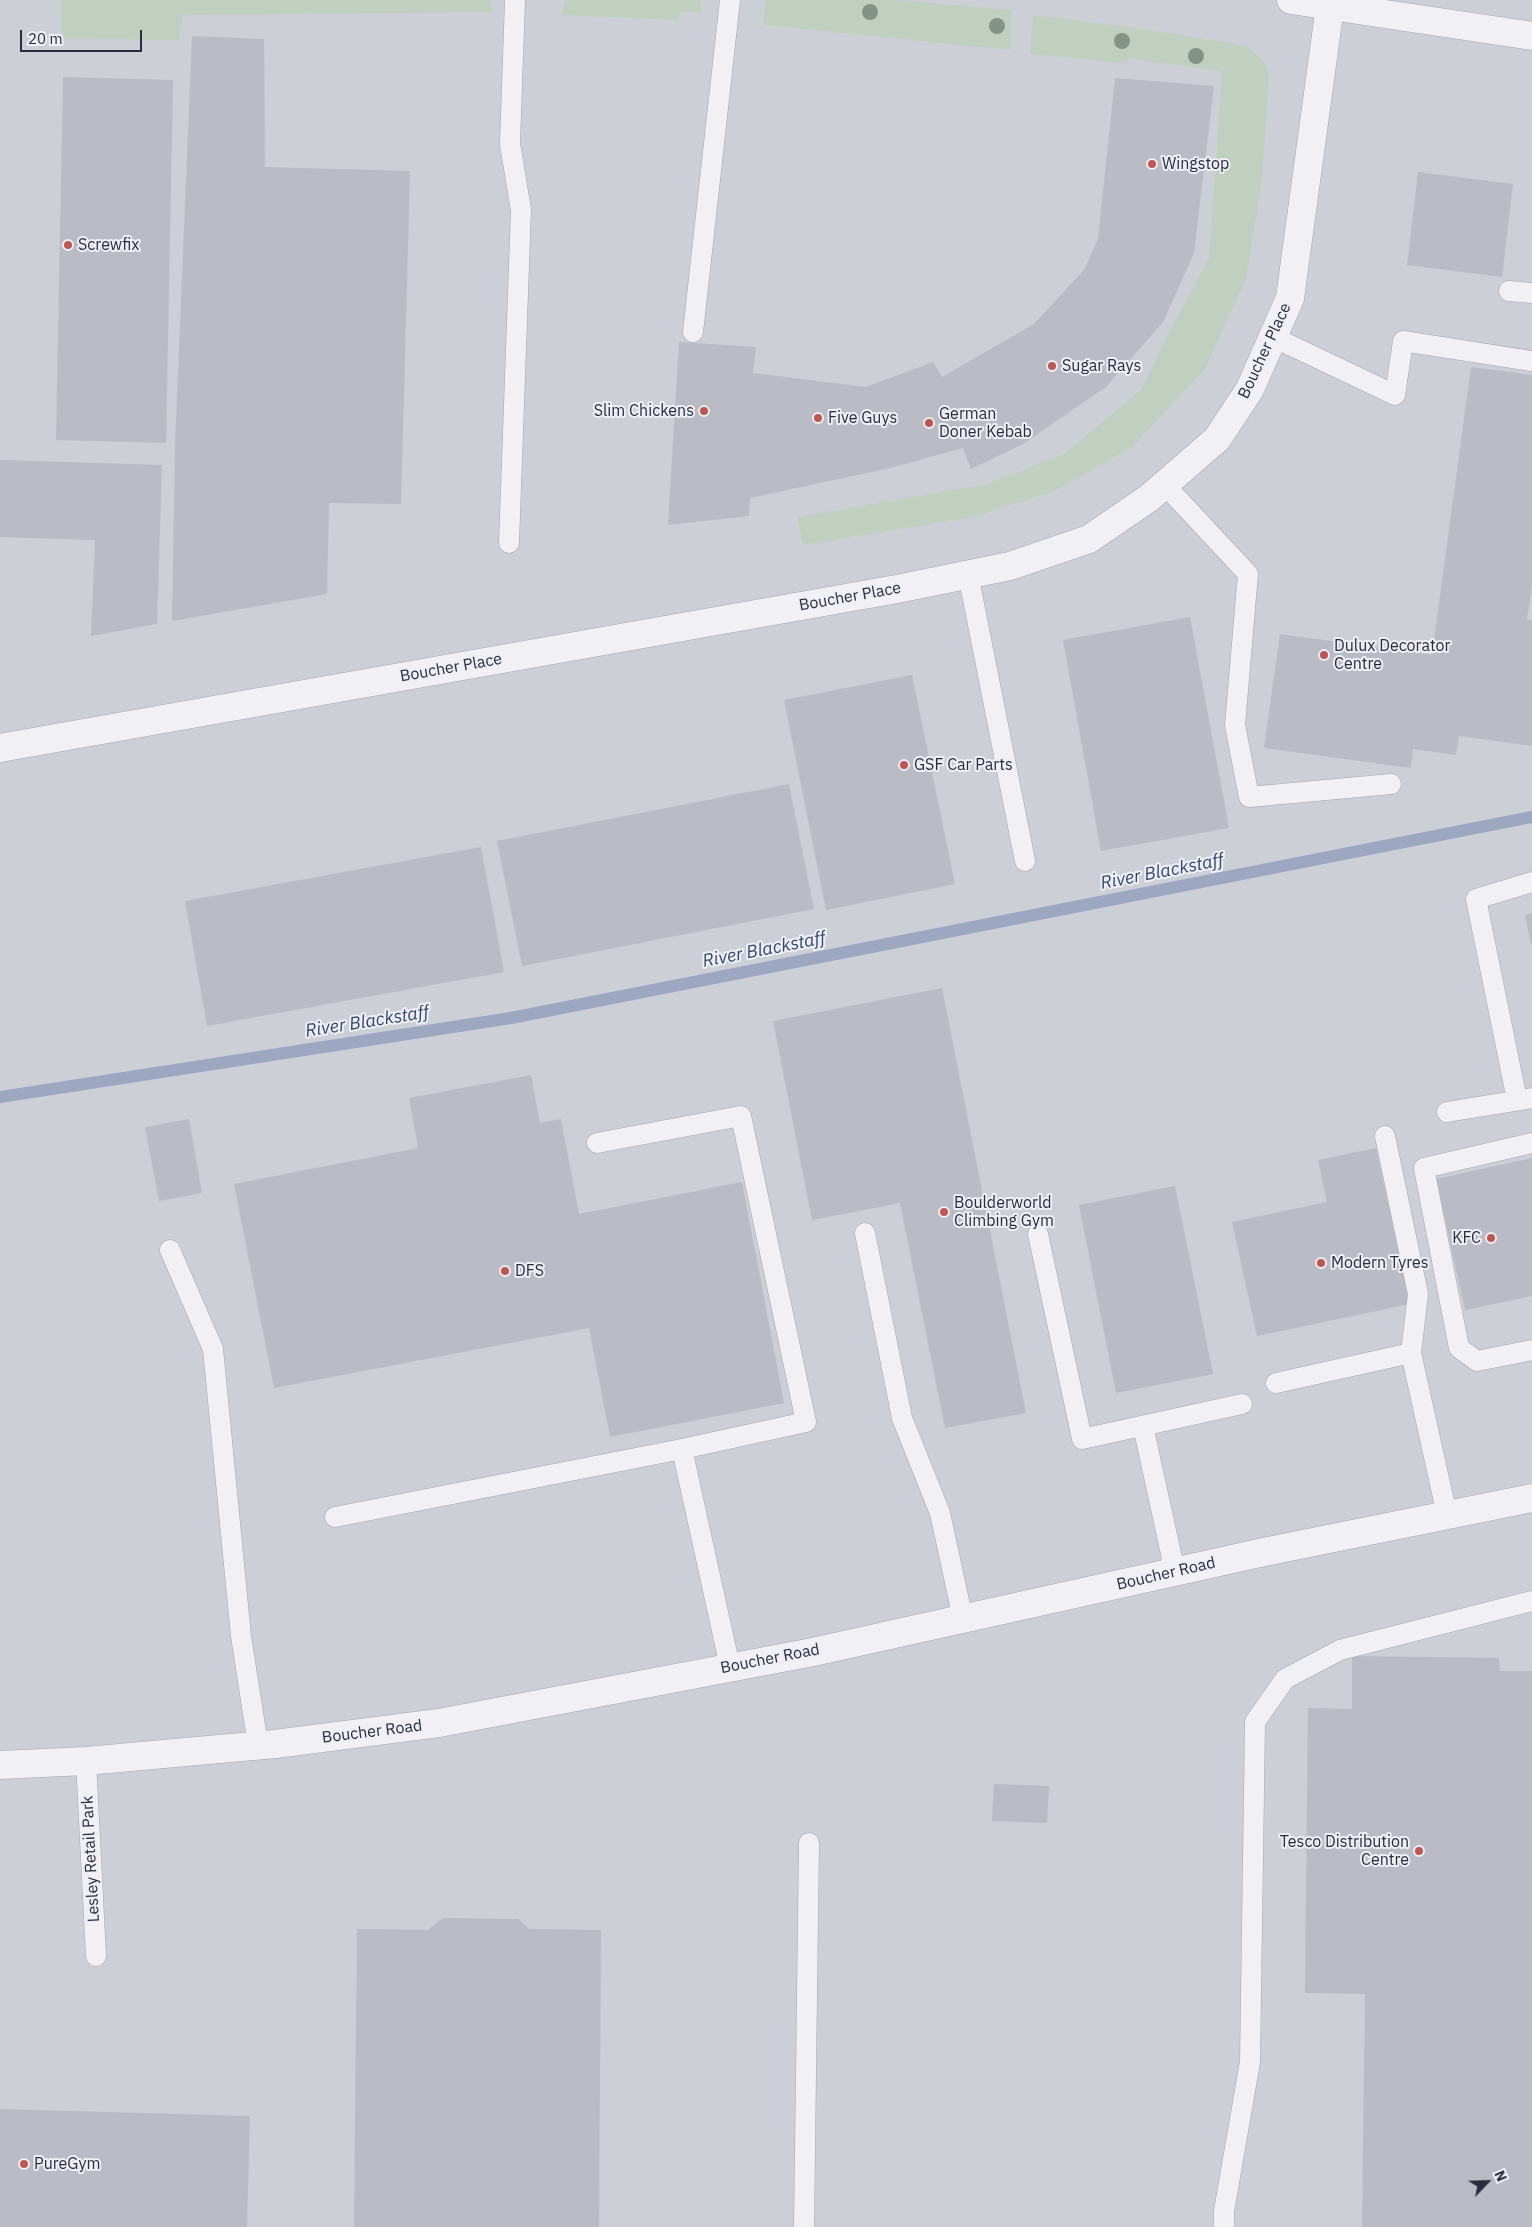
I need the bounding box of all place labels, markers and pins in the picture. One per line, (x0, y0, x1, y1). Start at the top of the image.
place label: Wingstop (1162, 154, 1229, 174)
marker: Wingstop (1146, 158, 1158, 170)
place label: Screwfix (78, 235, 139, 255)
marker: Screwfix (62, 239, 74, 251)
place label: Sugar Rays (1062, 356, 1141, 376)
marker: Sugar Rays (1046, 360, 1058, 372)
place label: Slim Chickens (594, 401, 694, 421)
place label: German Doner Kebab (939, 404, 1032, 442)
marker: Slim Chickens (698, 405, 710, 417)
place label: Five Guys (828, 408, 897, 428)
marker: Five Guys (812, 412, 824, 424)
marker: German Doner Kebab (923, 417, 935, 429)
place label: Dulux Decorator Centre (1334, 636, 1450, 674)
marker: Dulux Decorator Centre (1318, 649, 1330, 661)
place label: GSF Car Parts (914, 755, 1013, 775)
marker: GSF Car Parts (898, 759, 910, 771)
place label: Boulderworld Climbing Gym (954, 1193, 1054, 1231)
marker: Boulderworld Climbing Gym (938, 1206, 950, 1218)
place label: KFC (1452, 1228, 1481, 1248)
marker: KFC (1485, 1232, 1497, 1244)
place label: Modern Tyres (1331, 1253, 1429, 1273)
marker: Modern Tyres (1315, 1257, 1327, 1269)
place label: DFS (515, 1261, 544, 1281)
marker: DFS (499, 1265, 511, 1277)
place label: Tesco Distribution Centre (1280, 1832, 1409, 1870)
marker: Tesco Distribution Centre (1413, 1845, 1425, 1857)
place label: PureGym (34, 2154, 100, 2174)
marker: PureGym (18, 2158, 30, 2170)

